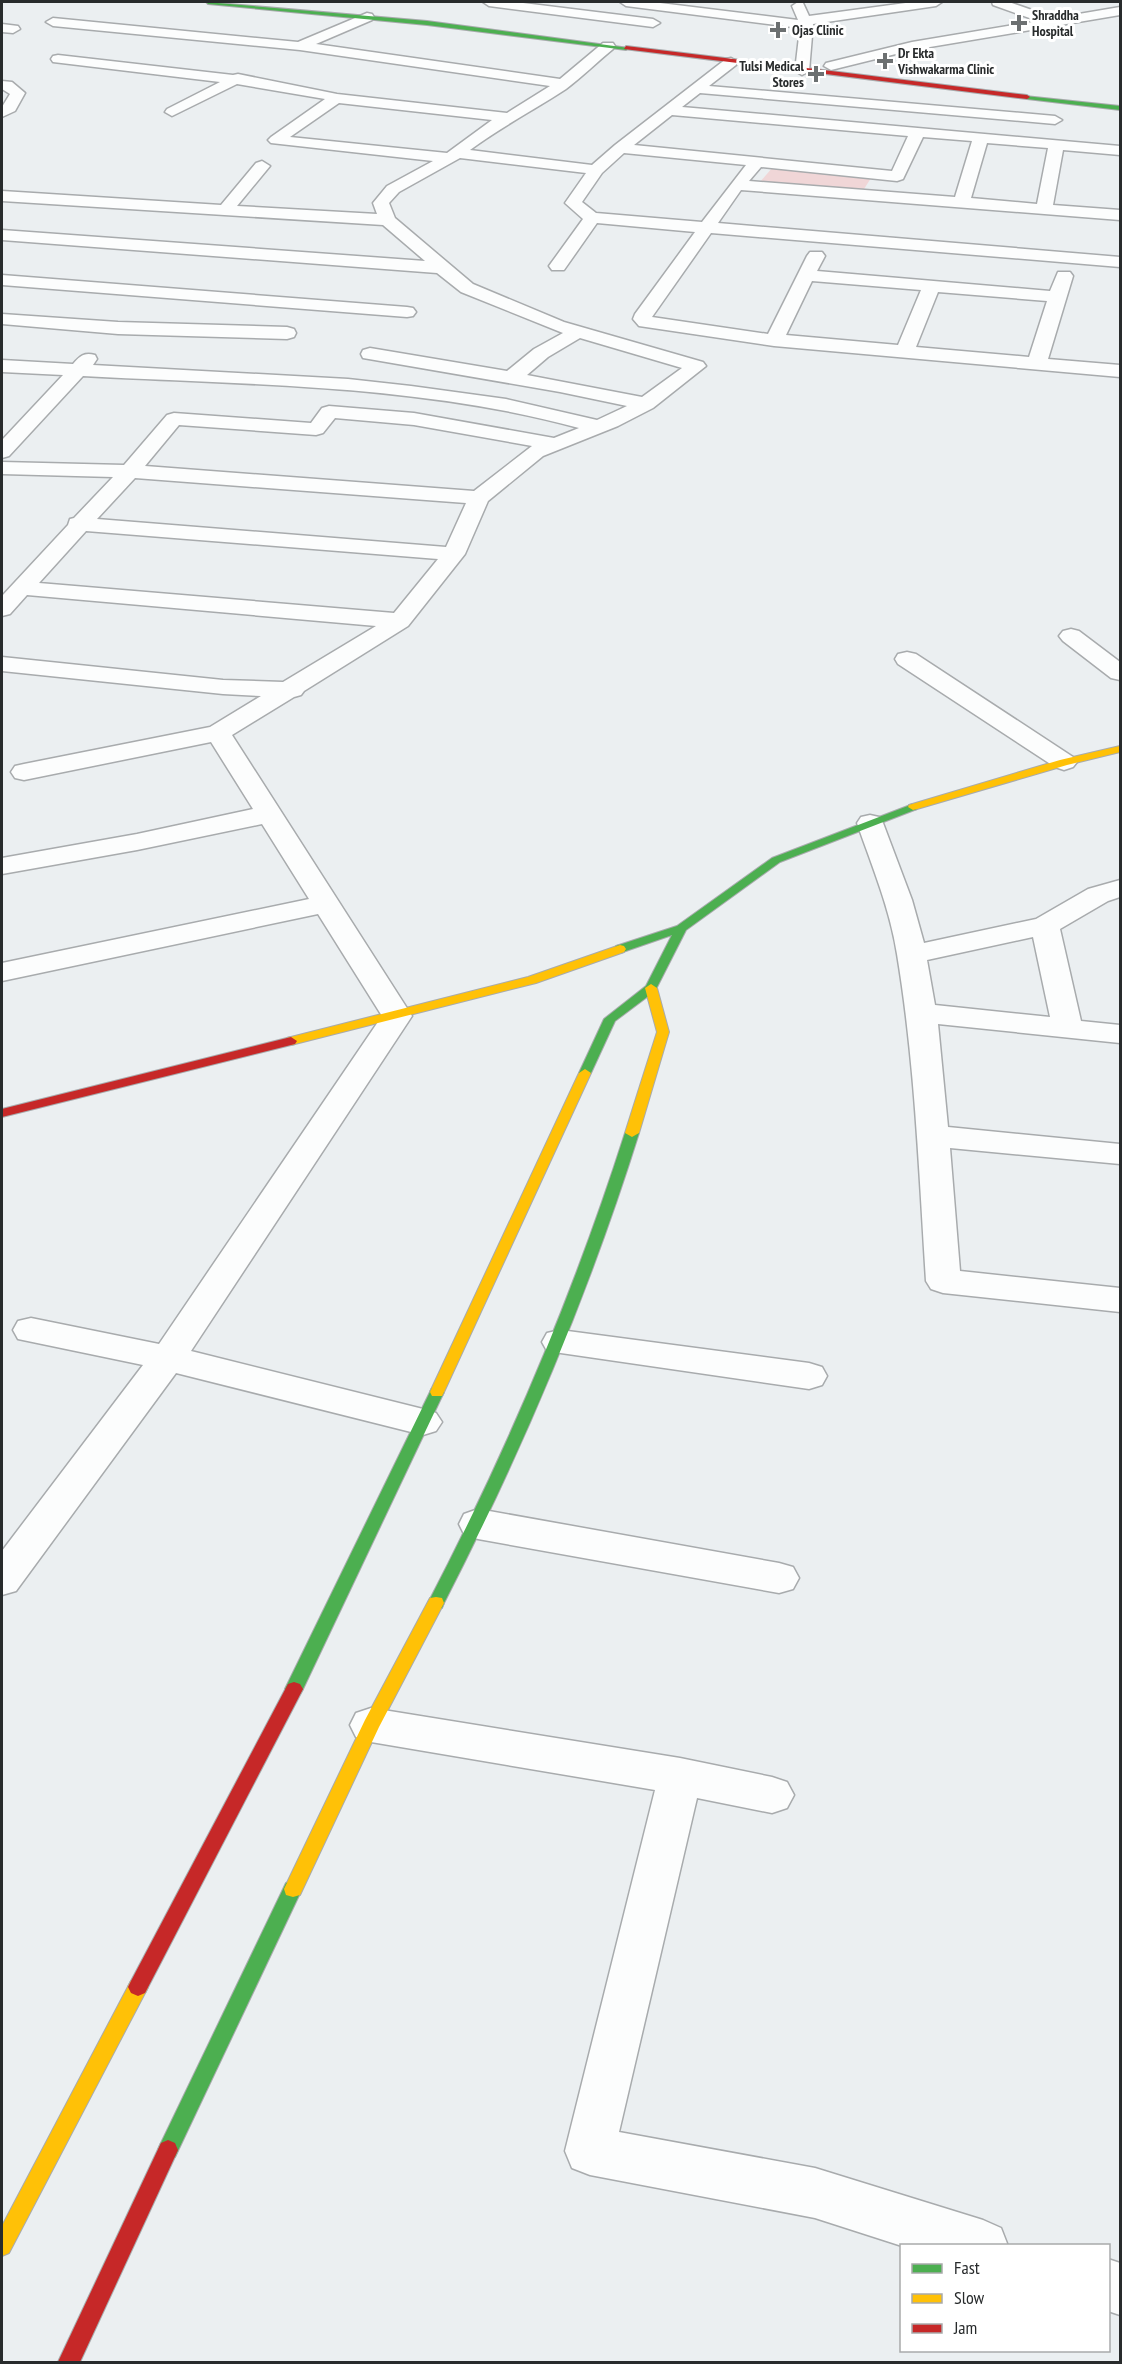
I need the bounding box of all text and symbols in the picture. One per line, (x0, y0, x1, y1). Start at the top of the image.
place label: Shraddha Hospital (1032, 6, 1079, 40)
marker: Shraddha Hospital (1010, 14, 1028, 32)
marker: Ojas Clinic (769, 21, 787, 39)
place label: Ojas Clinic (792, 21, 844, 39)
place label: Dr Ekta Vishwakarma Clinic (897, 44, 994, 78)
marker: Dr Ekta Vishwakarma Clinic (876, 52, 894, 70)
place label: Tulsi Medical Stores (739, 57, 805, 91)
marker: Tulsi Medical Stores (809, 67, 823, 81)
legend (900, 2244, 1110, 2352)
text: Fast (954, 2256, 980, 2279)
text: Slow (954, 2286, 985, 2309)
text: Jam (953, 2316, 977, 2339)

